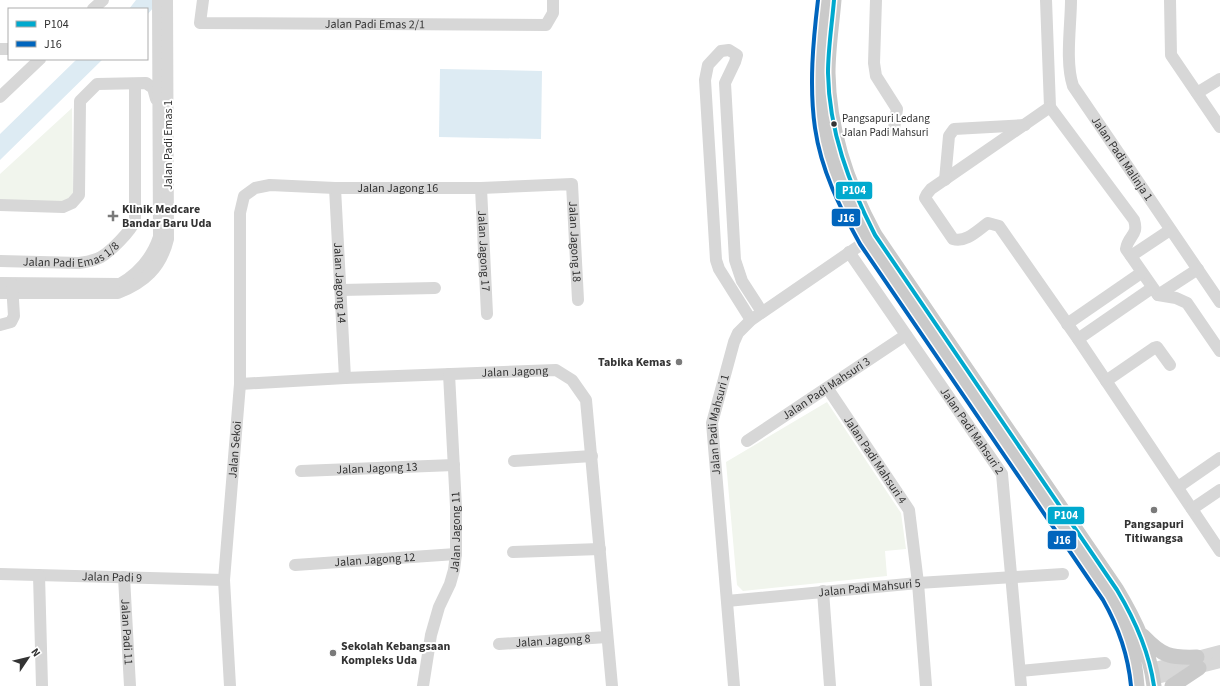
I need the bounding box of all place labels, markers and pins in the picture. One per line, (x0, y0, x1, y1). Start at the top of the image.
place label: Pangsapuri Ledang Jalan Padi Mahsuri (842, 111, 930, 140)
marker: Pangsapuri Ledang Jalan Padi Mahsuri (829, 119, 839, 129)
place label: Klinik Medcare Bandar Baru Uda (122, 201, 212, 232)
marker: Klinik Medcare Bandar Baru Uda (107, 210, 119, 222)
place label: Tabika Kemas (598, 354, 671, 371)
marker: Tabika Kemas (674, 357, 684, 367)
marker: Pangsapuri Titiwangsa (1149, 505, 1159, 515)
place label: Pangsapuri Titiwangsa (1124, 516, 1184, 547)
place label: Sekolah Kebangsaan Kompleks Uda (341, 638, 450, 669)
marker: Sekolah Kebangsaan Kompleks Uda (328, 648, 338, 658)

